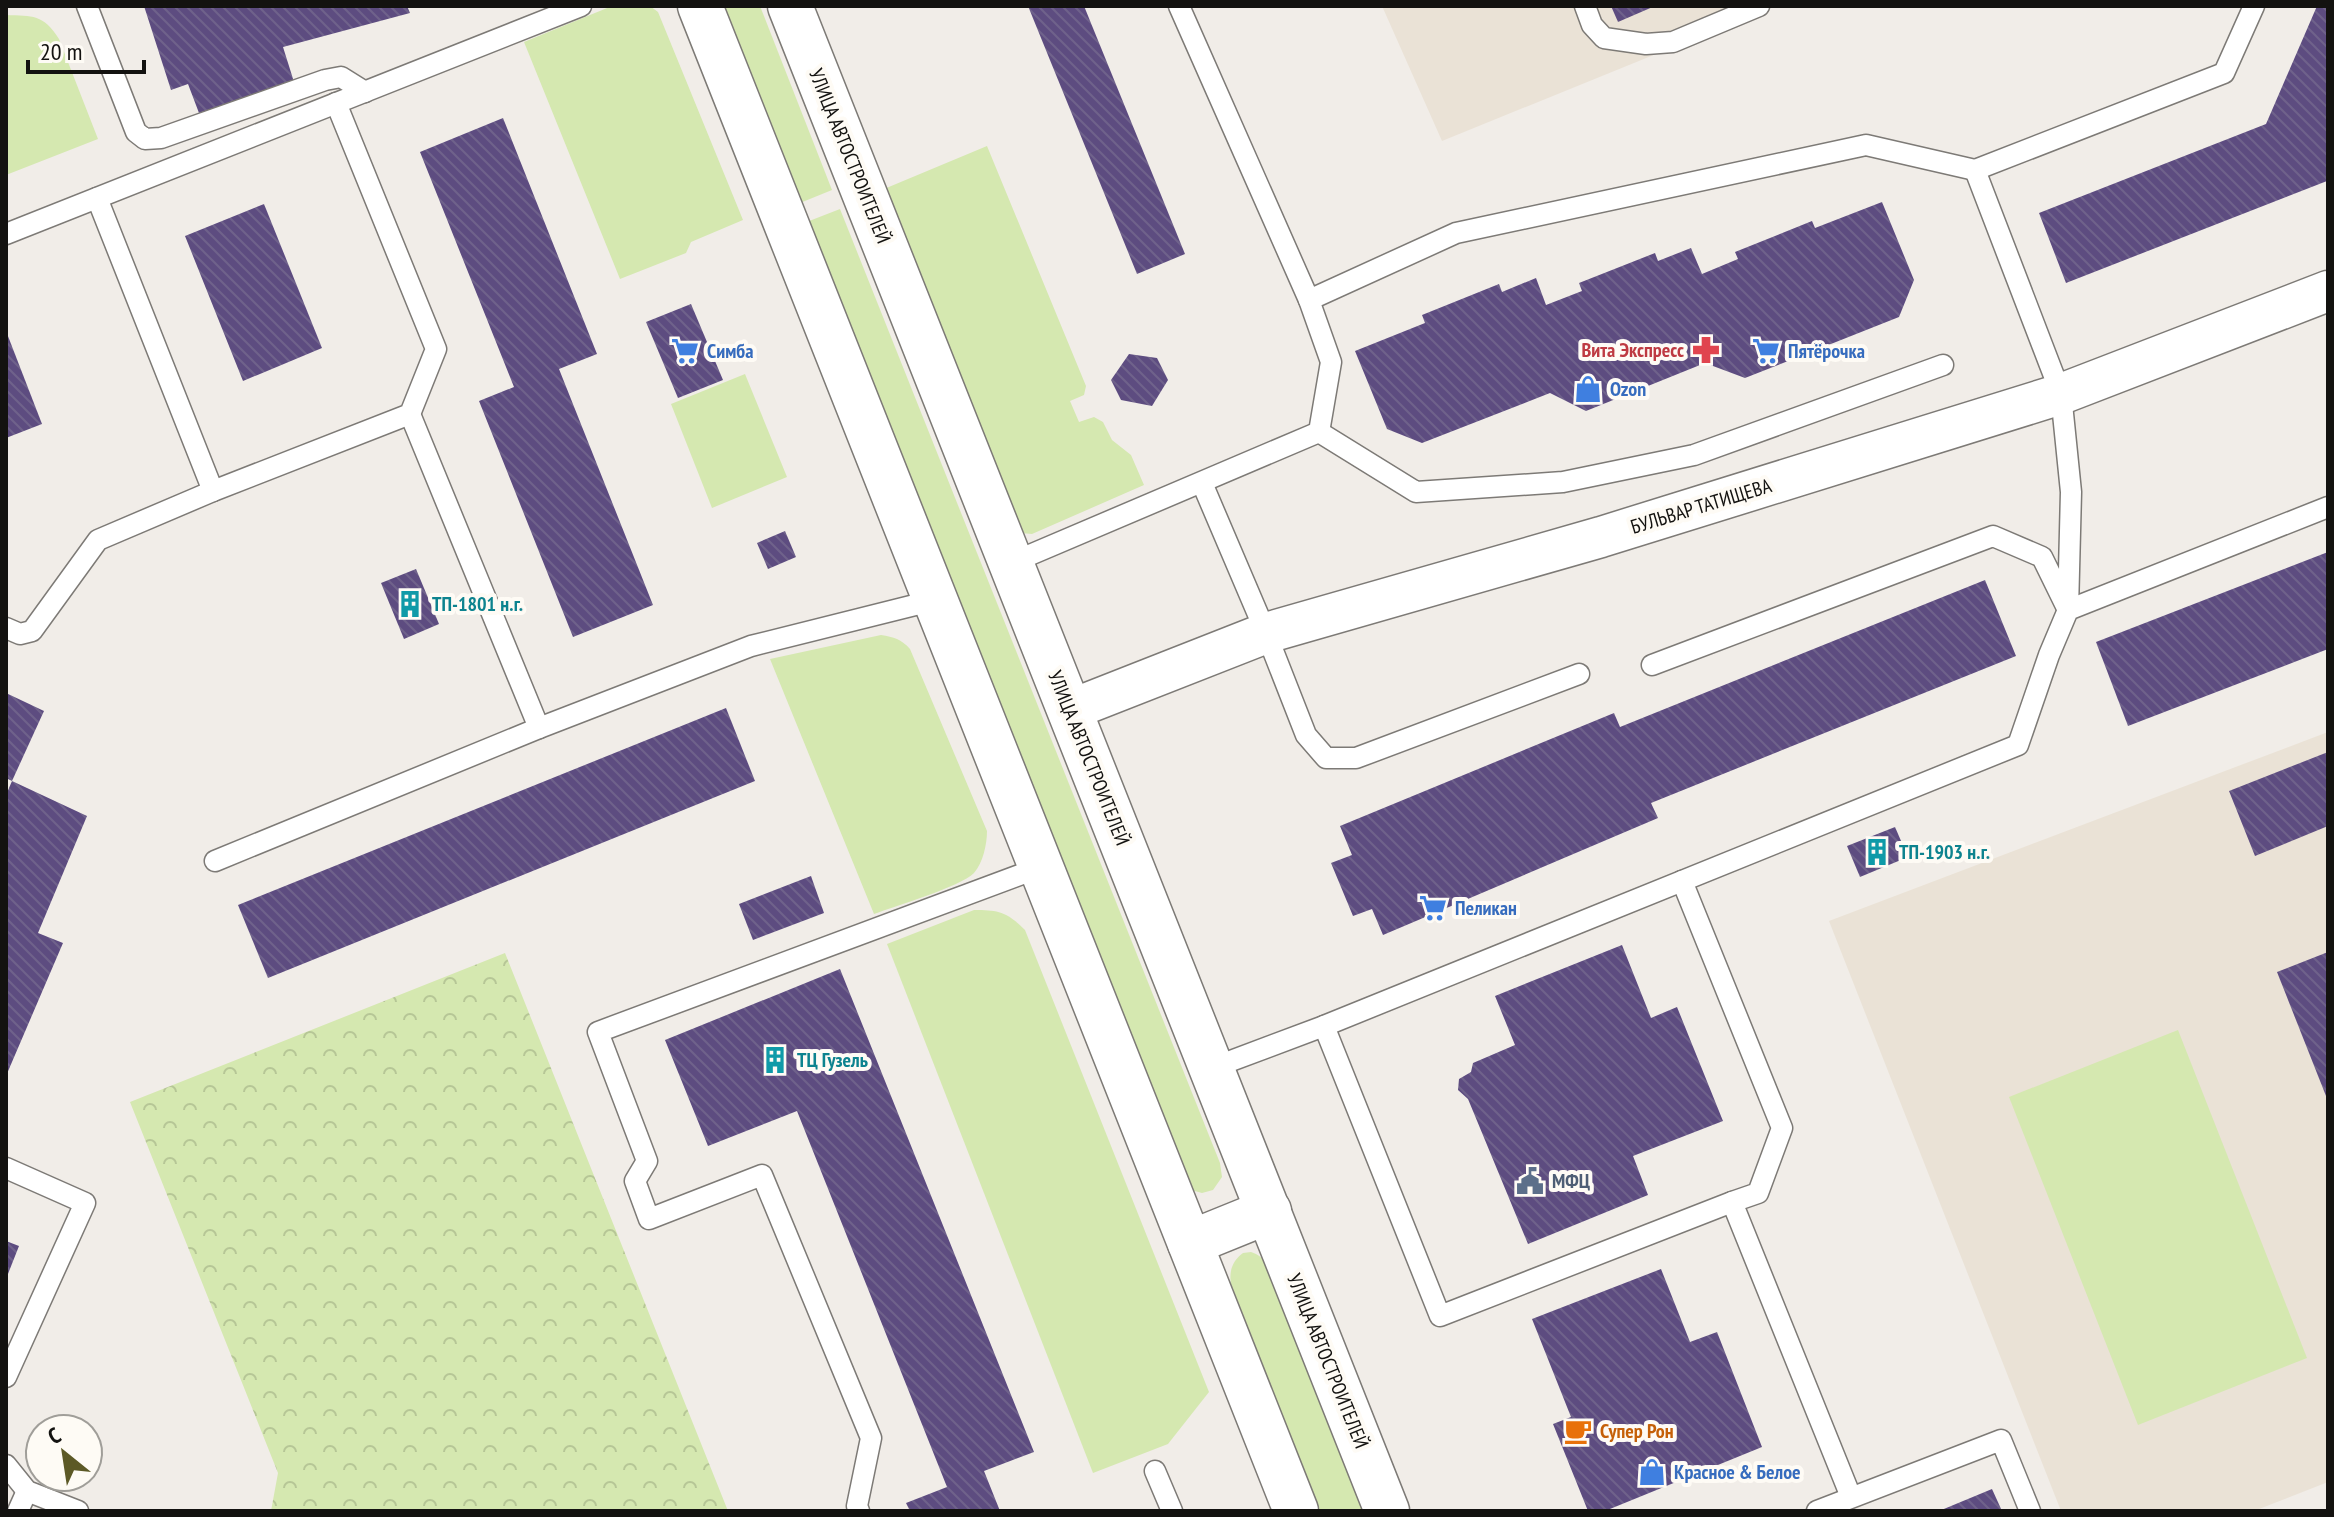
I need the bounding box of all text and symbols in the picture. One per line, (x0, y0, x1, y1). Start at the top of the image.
scale bar (28, 24, 144, 74)
text: 20 m (40, 36, 82, 67)
street label: УЛИЦА АВТОСТРОИТЕЛЕЙ (803, 65, 897, 247)
pharmacy icon: Вита Экспресс (1691, 335, 1721, 365)
supermarket icon: Симба (670, 336, 700, 366)
supermarket icon: Пятёрочка (1751, 336, 1781, 366)
place label: Вита Экспресс (1581, 337, 1684, 363)
place label: Симба (707, 338, 753, 364)
place label: Пятёрочка (1788, 338, 1865, 364)
shop icon: Ozon (1573, 374, 1603, 404)
place label: Ozon (1610, 376, 1646, 402)
street label: БУЛЬВАР ТАТИЩЕВА (1627, 472, 1775, 540)
building icon: ТП-1801 н.г. (395, 589, 425, 619)
place label: ТП-1801 н.г. (432, 591, 523, 617)
street label: УЛИЦА АВТОСТРОИТЕЛЕЙ (1042, 667, 1136, 849)
building icon: ТП-1903 н.г. (1862, 837, 1892, 867)
place label: ТП-1903 н.г. (1899, 839, 1990, 865)
supermarket icon: Пеликан (1418, 893, 1448, 923)
place label: Пеликан (1455, 895, 1517, 921)
building icon: ТЦ Гузель (760, 1045, 790, 1075)
place label: ТЦ Гузель (797, 1047, 868, 1073)
public building icon: МФЦ (1515, 1166, 1545, 1196)
place label: МФЦ (1552, 1168, 1590, 1194)
street label: УЛИЦА АВТОСТРОИТЕЛЕЙ (1281, 1270, 1375, 1452)
north arrow (24, 1413, 104, 1493)
cafe icon: Супер Рон (1563, 1416, 1593, 1446)
place label: Супер Рон (1600, 1418, 1674, 1444)
text: С (43, 1421, 65, 1450)
shop icon: Красное & Белое (1637, 1457, 1667, 1487)
place label: Красное & Белое (1674, 1459, 1801, 1485)

